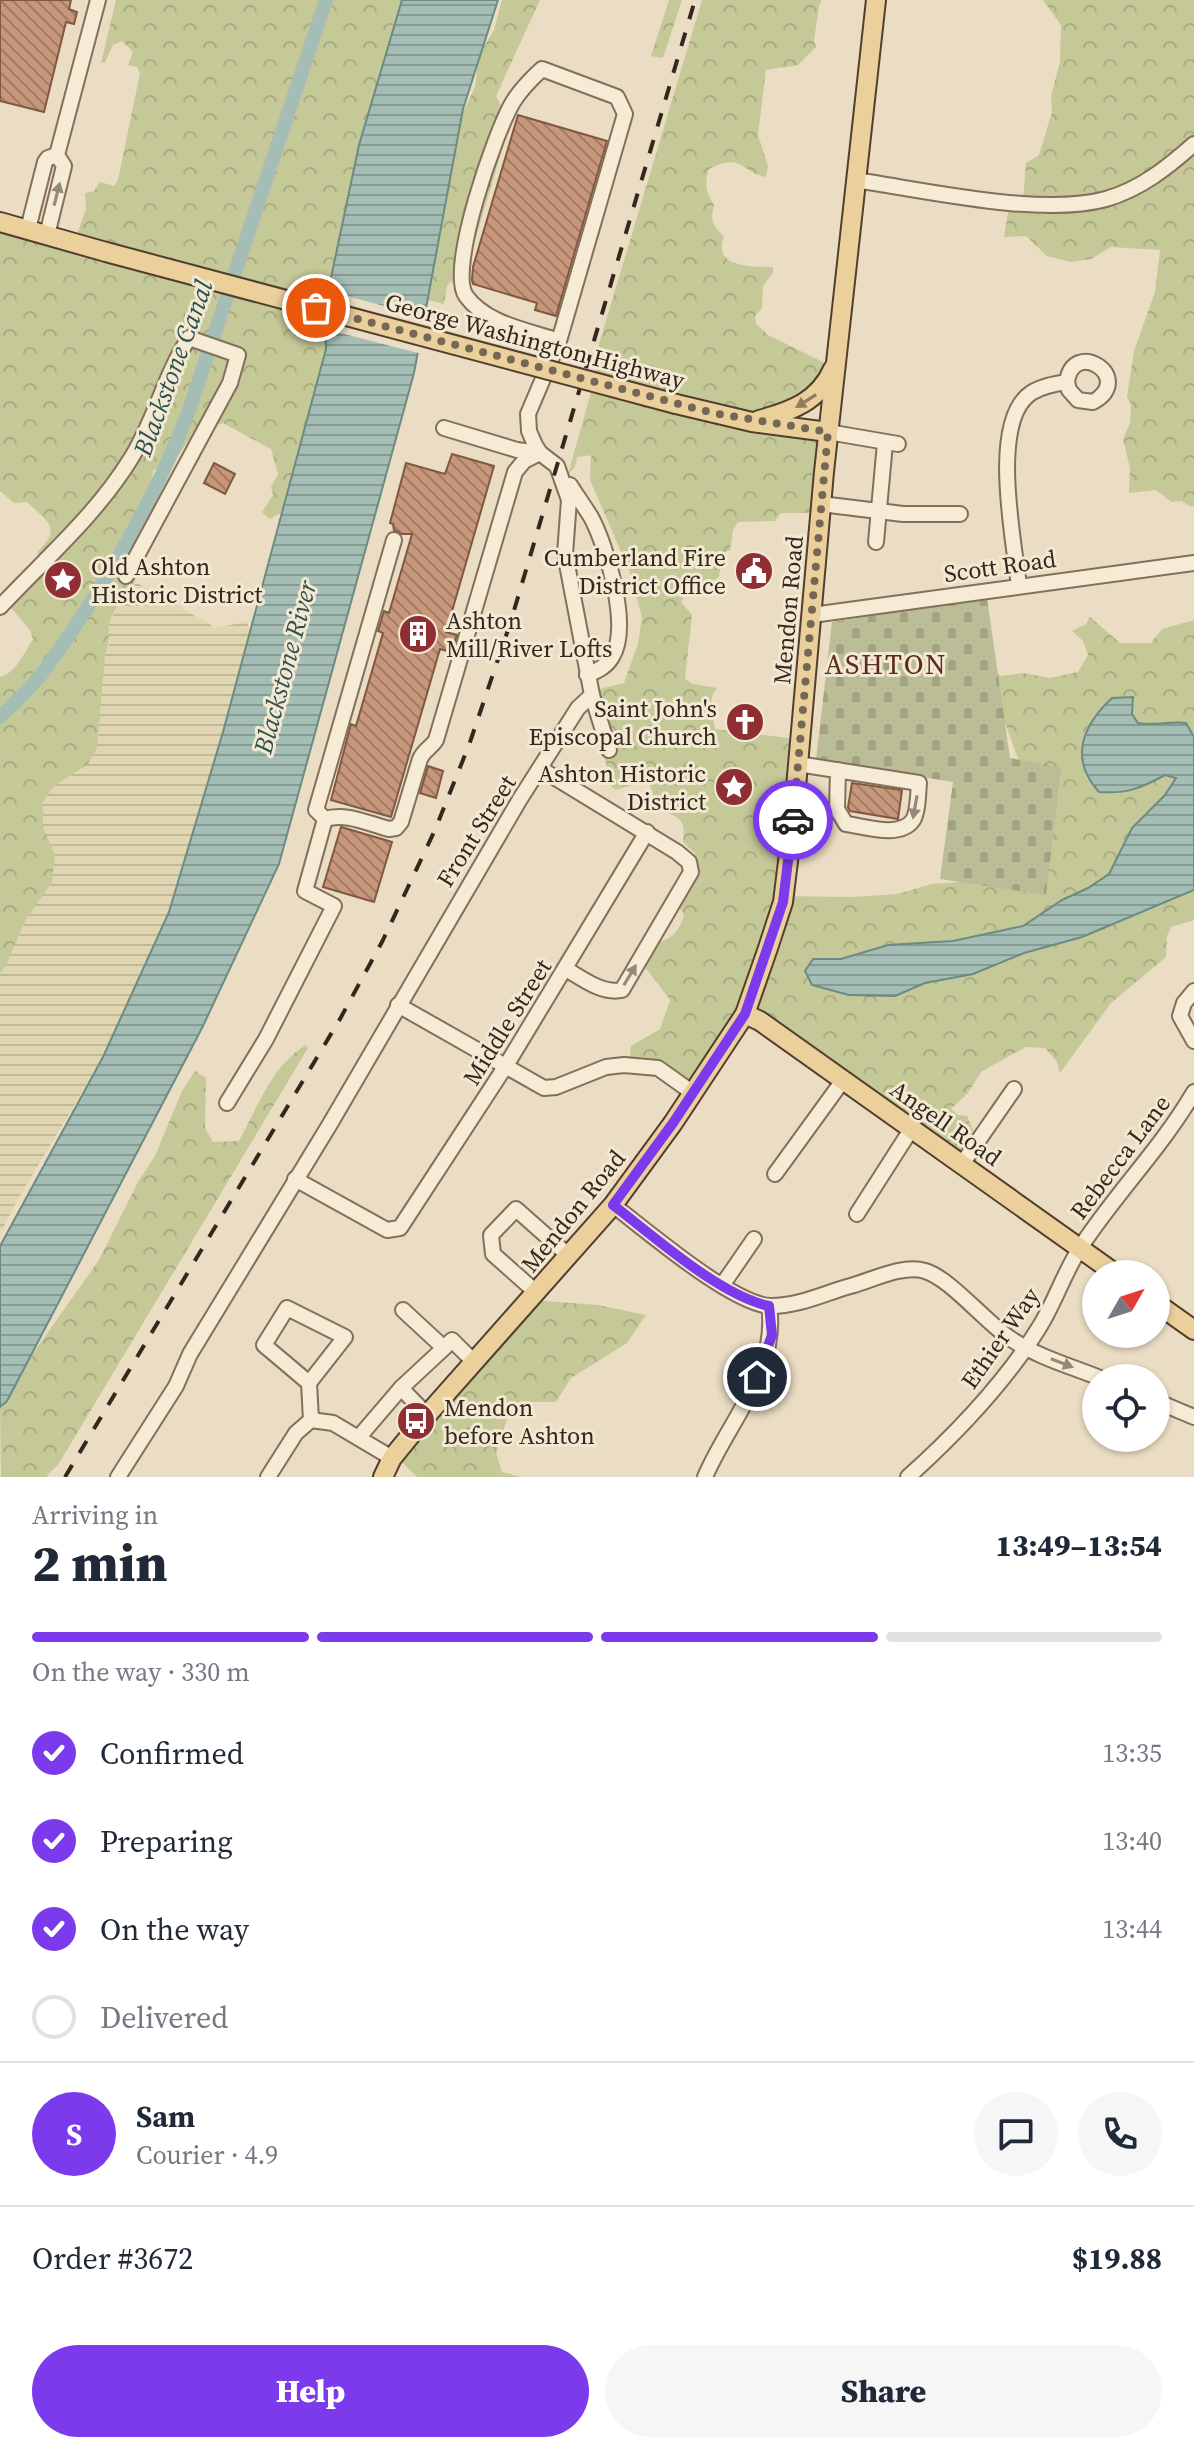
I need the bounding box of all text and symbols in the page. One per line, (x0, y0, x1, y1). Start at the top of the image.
one-way arrow (51, 181, 63, 206)
water label: Blackstone Canal (124, 274, 222, 462)
pin (282, 274, 350, 342)
street label: George Washington Highway (382, 285, 689, 397)
icon: bag (294, 286, 338, 330)
one-way arrow (795, 394, 817, 408)
street label: Mendon Road (765, 534, 811, 686)
place label: Cumberland Fire District Office (544, 541, 726, 602)
street label: Scott Road (942, 542, 1058, 590)
place label: Old Ashton Historic District (91, 550, 262, 611)
public building icon: Cumberland Fire District Office (733, 550, 775, 592)
place icon: Old Ashton Historic District (42, 559, 84, 601)
water label: Blackstone River (244, 576, 326, 759)
place label: Ashton Mill/River Lofts (446, 604, 612, 665)
building icon: Ashton Mill/River Lofts (397, 613, 439, 655)
district label: ASHTON (824, 645, 948, 683)
place label: Saint John's Episcopal Church (529, 692, 717, 753)
church icon: Saint John's Episcopal Church (724, 701, 766, 743)
place label: Ashton Historic District (538, 757, 706, 818)
place icon: Ashton Historic District (713, 766, 755, 808)
street label: Front Street (429, 769, 524, 893)
courier (753, 780, 833, 860)
one-way arrow (909, 794, 921, 819)
icon: car (771, 798, 815, 842)
street label: Middle Street (455, 952, 559, 1091)
one-way arrow (623, 964, 637, 986)
street label: Angell Road (884, 1073, 1009, 1174)
street label: Rebecca Lane (1062, 1088, 1178, 1226)
street label: Mendon Road (513, 1142, 633, 1279)
north arrow (1082, 1260, 1170, 1348)
map controls (1082, 1260, 1170, 1452)
street label: Ethier Way (953, 1280, 1047, 1395)
pin (723, 1343, 791, 1411)
icon: home (735, 1355, 779, 1399)
one-way arrow (1050, 1357, 1074, 1370)
button: locate (1082, 1364, 1170, 1452)
place label: Mendon before Ashton (444, 1391, 595, 1452)
bus stop icon: Mendon before Ashton (395, 1400, 437, 1442)
text: Arriving in (32, 1497, 158, 1533)
text: 13:49–13:54 (995, 1525, 1162, 1566)
text: 2 min (32, 1527, 168, 1598)
text: On the way · 330 m (32, 1654, 250, 1690)
icon: check (32, 1731, 76, 1775)
text: Confirmed (100, 1733, 244, 1774)
text: 13:35 (1102, 1735, 1162, 1771)
icon: check (32, 1819, 76, 1863)
text: Preparing (100, 1821, 233, 1862)
text: 13:40 (1102, 1823, 1162, 1859)
icon: check (32, 1907, 76, 1951)
text: On the way (100, 1909, 249, 1950)
text: 13:44 (1102, 1911, 1162, 1947)
text: Delivered (100, 1997, 228, 2038)
button: chat (974, 2092, 1058, 2176)
button: phone (1078, 2092, 1162, 2176)
text: Sam (136, 2096, 195, 2137)
text: S (66, 2114, 82, 2155)
text: Courier · 4.9 (136, 2137, 278, 2173)
text: Order #3672 (32, 2238, 193, 2279)
text: $19.88 (1072, 2238, 1162, 2279)
button: Help (32, 2345, 589, 2437)
button: Share (605, 2345, 1162, 2437)

